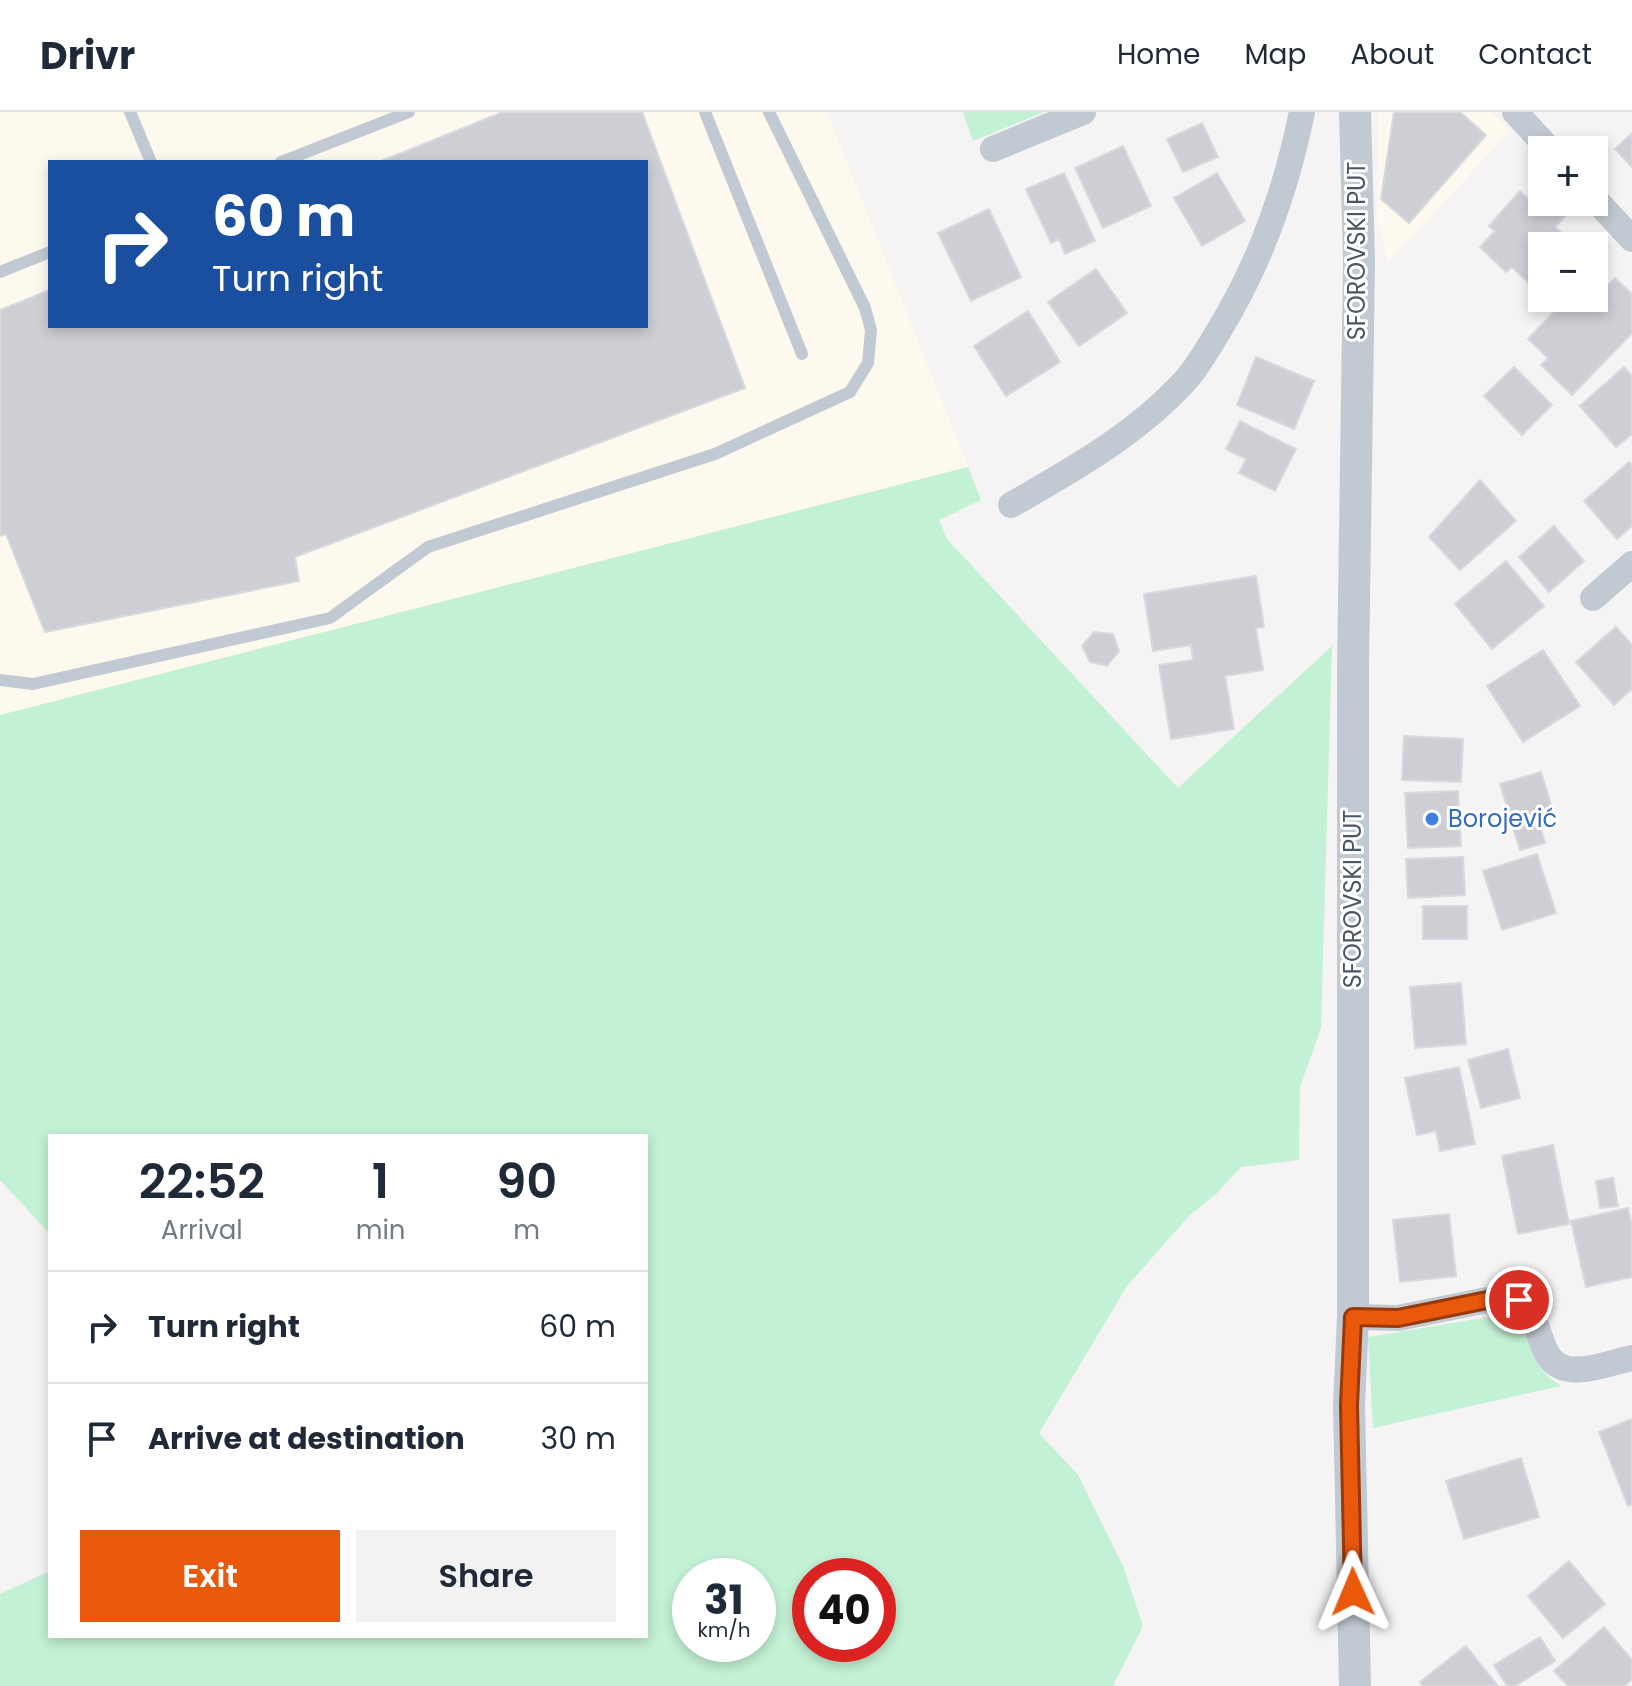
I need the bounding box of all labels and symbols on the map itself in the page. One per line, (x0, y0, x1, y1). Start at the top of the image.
street label: SFOROVSKI PUT (1340, 162, 1373, 340)
place label: Borojević (1448, 802, 1557, 835)
street label: SFOROVSKI PUT (1336, 810, 1369, 988)
marker: Borojević (1423, 810, 1441, 828)
pin (1485, 1266, 1553, 1334)
position arrow (1311, 1550, 1395, 1634)
speed limit sign: 40 (792, 1558, 896, 1662)

